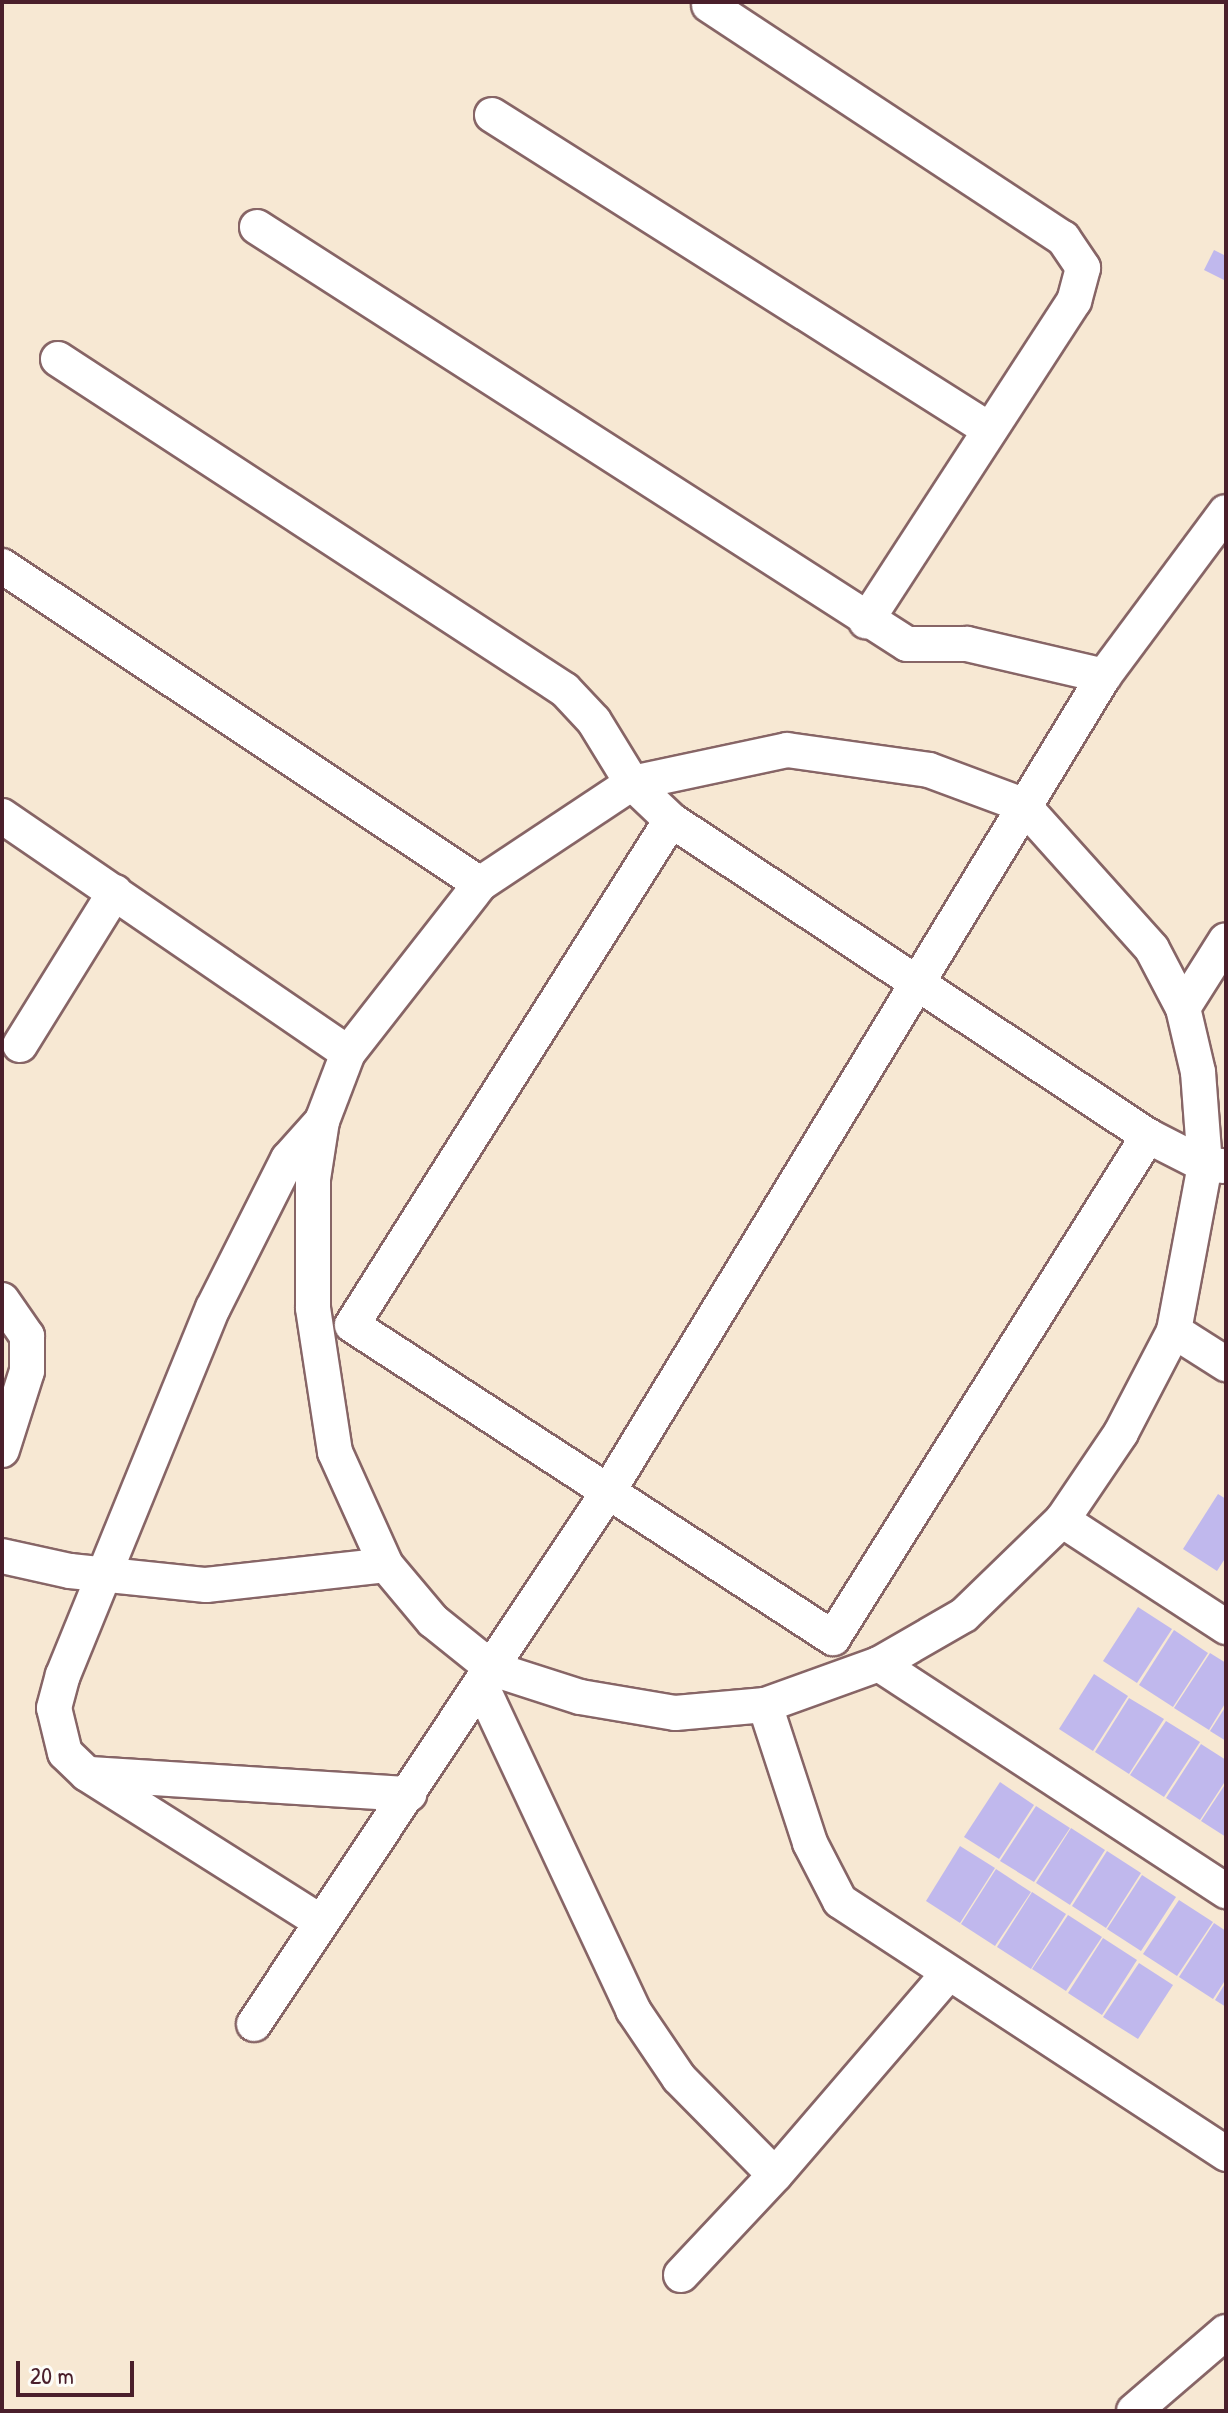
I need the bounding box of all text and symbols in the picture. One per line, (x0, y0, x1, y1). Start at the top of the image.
scale bar (20, 2345, 138, 2395)
text: 20 m (30, 2359, 74, 2391)

